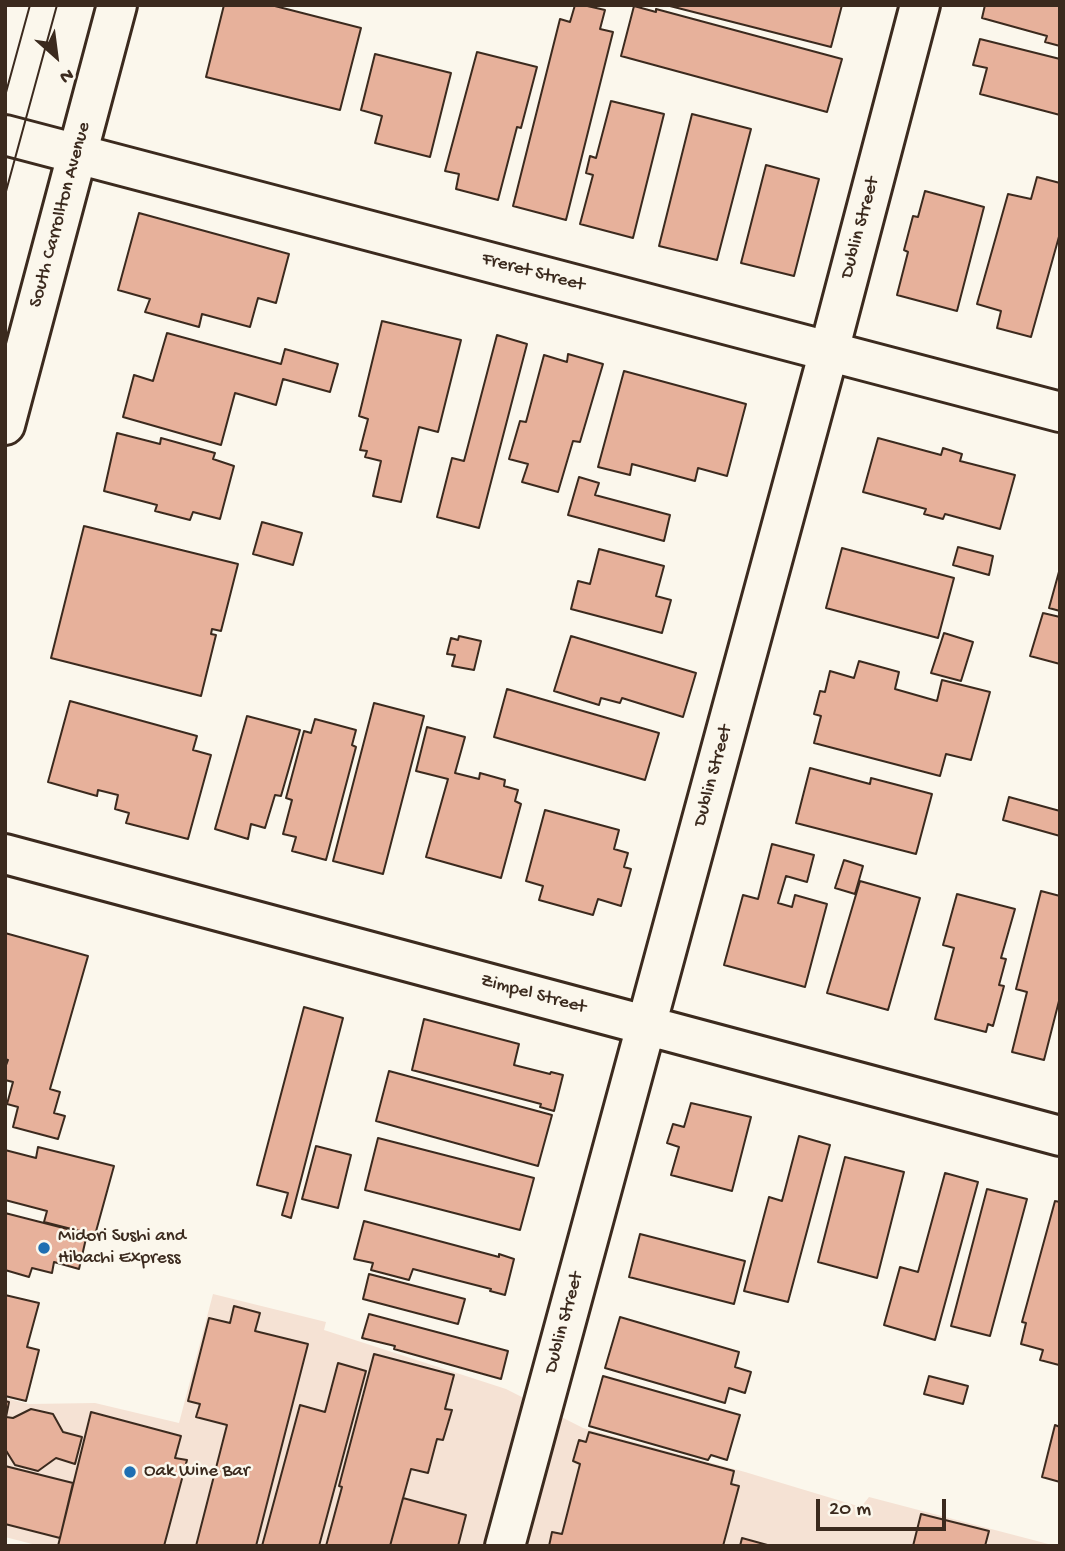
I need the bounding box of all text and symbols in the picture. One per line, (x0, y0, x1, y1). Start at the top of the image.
north arrow (21, 21, 91, 91)
text: N (55, 62, 77, 88)
street label: South Carrollton Avenue (25, 120, 97, 310)
street label: Dublin Street (837, 175, 885, 281)
street label: Freret Street (479, 248, 587, 298)
street label: Dublin Street (690, 723, 738, 829)
street label: Zimpel Street (478, 970, 588, 1020)
place label: Midori Sushi and Hibachi Express (58, 1226, 186, 1270)
marker: Midori Sushi and Hibachi Express (36, 1240, 52, 1256)
street label: Dublin Street (541, 1270, 589, 1376)
place label: Oak Wine Bar (144, 1461, 250, 1483)
marker: Oak Wine Bar (122, 1464, 138, 1480)
scale bar (820, 1484, 950, 1528)
text: 20 m (829, 1498, 871, 1523)

